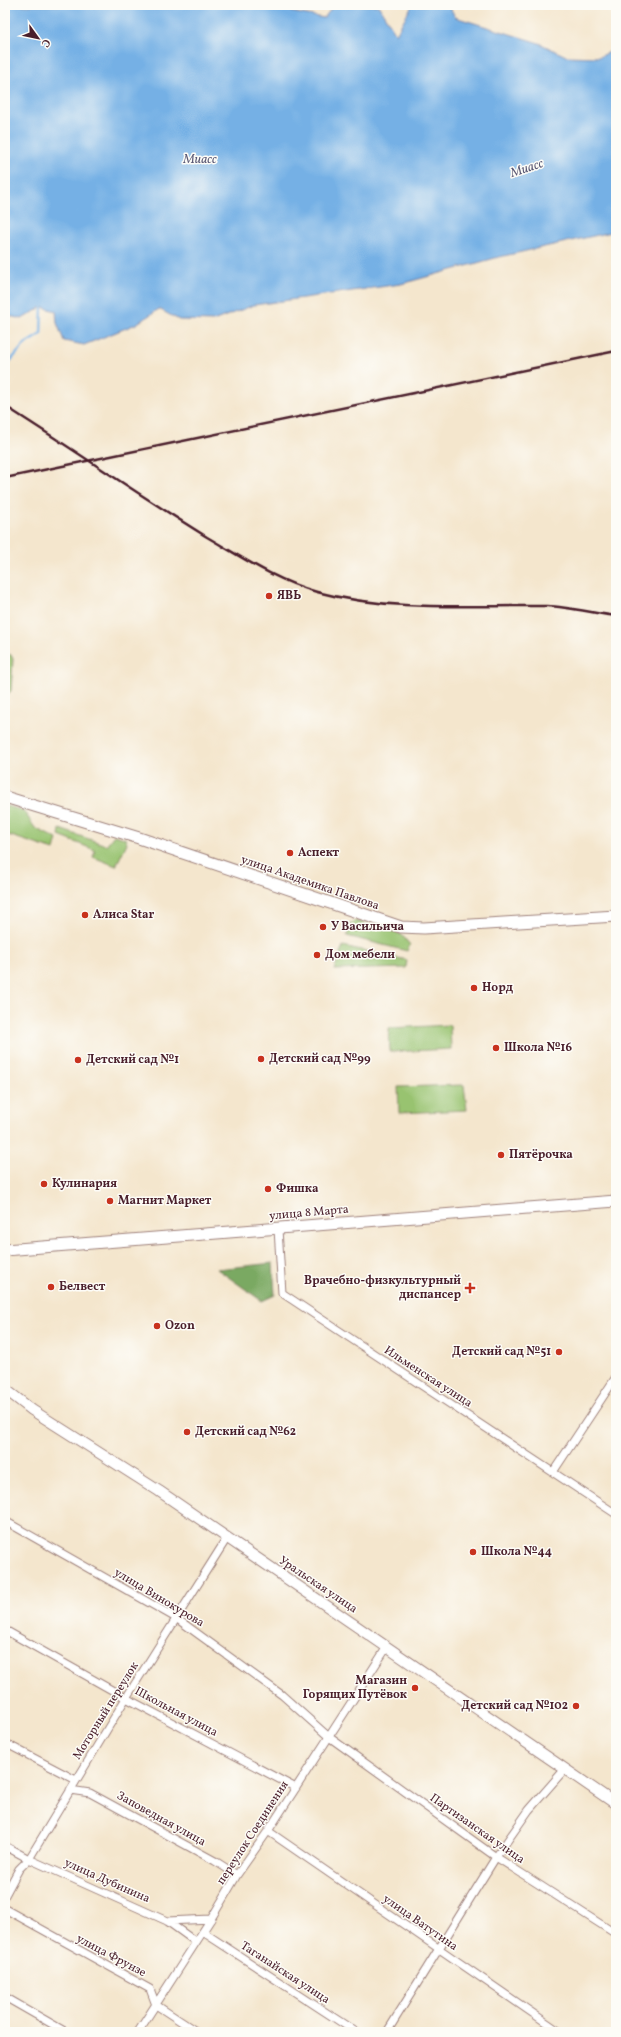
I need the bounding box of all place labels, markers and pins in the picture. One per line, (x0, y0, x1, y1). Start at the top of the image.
place label: ЯВЬ (277, 588, 301, 604)
marker: ЯВЬ (264, 591, 274, 601)
place label: Аспект (298, 845, 340, 861)
marker: Аспект (285, 848, 295, 858)
place label: Алиса Star (93, 907, 155, 923)
marker: Алиса Star (80, 910, 90, 920)
place label: У Васильича (331, 919, 405, 935)
marker: У Васильича (318, 922, 328, 932)
place label: Дом мебели (325, 947, 395, 963)
marker: Дом мебели (312, 950, 322, 960)
place label: Норд (482, 980, 514, 996)
marker: Норд (469, 983, 479, 993)
place label: Школа №16 (504, 1040, 572, 1056)
marker: Школа №16 (491, 1043, 501, 1053)
place label: Детский сад №99 (269, 1051, 371, 1067)
place label: Детский сад №1 (86, 1052, 179, 1068)
marker: Детский сад №99 (256, 1054, 266, 1064)
marker: Детский сад №1 (73, 1055, 83, 1065)
place label: Пятёрочка (509, 1147, 573, 1163)
marker: Пятёрочка (496, 1150, 506, 1160)
place label: Кулинария (52, 1176, 117, 1192)
marker: Кулинария (39, 1179, 49, 1189)
place label: Фишка (276, 1181, 319, 1197)
marker: Фишка (263, 1184, 273, 1194)
place label: Магнит Маркет (118, 1193, 212, 1209)
marker: Магнит Маркет (105, 1196, 115, 1206)
place label: Врачебно-физкультурный диспансер (304, 1273, 461, 1303)
place label: Белвест (59, 1279, 106, 1295)
marker: Белвест (46, 1282, 56, 1292)
marker: Врачебно-физкультурный диспансер (464, 1282, 476, 1294)
place label: Ozon (165, 1318, 195, 1334)
marker: Ozon (152, 1321, 162, 1331)
place label: Детский сад №51 (452, 1344, 551, 1360)
marker: Детский сад №51 (554, 1347, 564, 1357)
place label: Детский сад №62 (195, 1424, 296, 1440)
marker: Детский сад №62 (182, 1427, 192, 1437)
place label: Школа №44 (481, 1544, 552, 1560)
marker: Школа №44 (468, 1547, 478, 1557)
place label: Магазин Горящих Путёвок (303, 1673, 407, 1703)
marker: Магазин Горящих Путёвок (410, 1683, 420, 1693)
place label: Детский сад №102 (461, 1698, 568, 1714)
marker: Детский сад №102 (571, 1701, 581, 1711)

